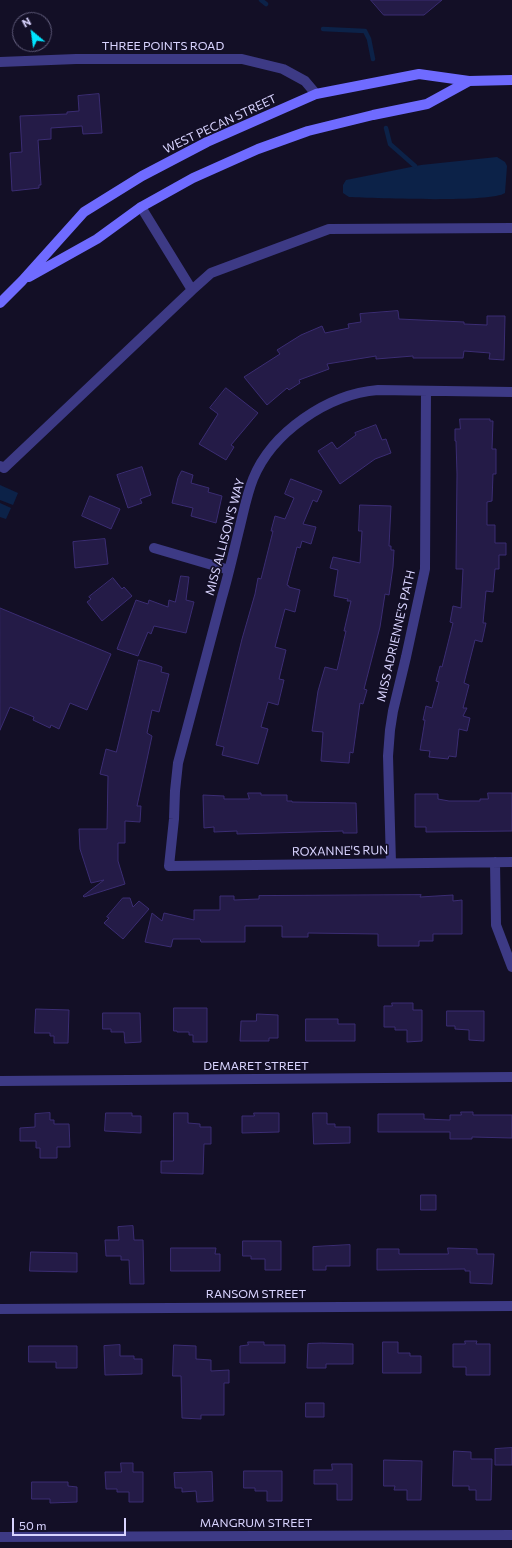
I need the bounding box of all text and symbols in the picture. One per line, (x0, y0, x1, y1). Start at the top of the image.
north arrow (12, 12, 52, 52)
text: N (20, 14, 33, 30)
street label: THREE POINTS ROAD (102, 39, 224, 53)
street label: WEST PECAN STREET (161, 91, 279, 157)
street label: MISS ALLISON'S WAY (202, 477, 248, 597)
street label: MISS ADRIENNE'S PATH (374, 569, 418, 703)
street label: ROXANNE'S RUN (292, 843, 388, 859)
street label: DEMARET STREET (203, 1059, 309, 1073)
street label: RANSOM STREET (206, 1287, 306, 1301)
scale bar (14, 1510, 128, 1536)
street label: MANGRUM STREET (200, 1516, 312, 1530)
text: 50 m (19, 1518, 47, 1532)

